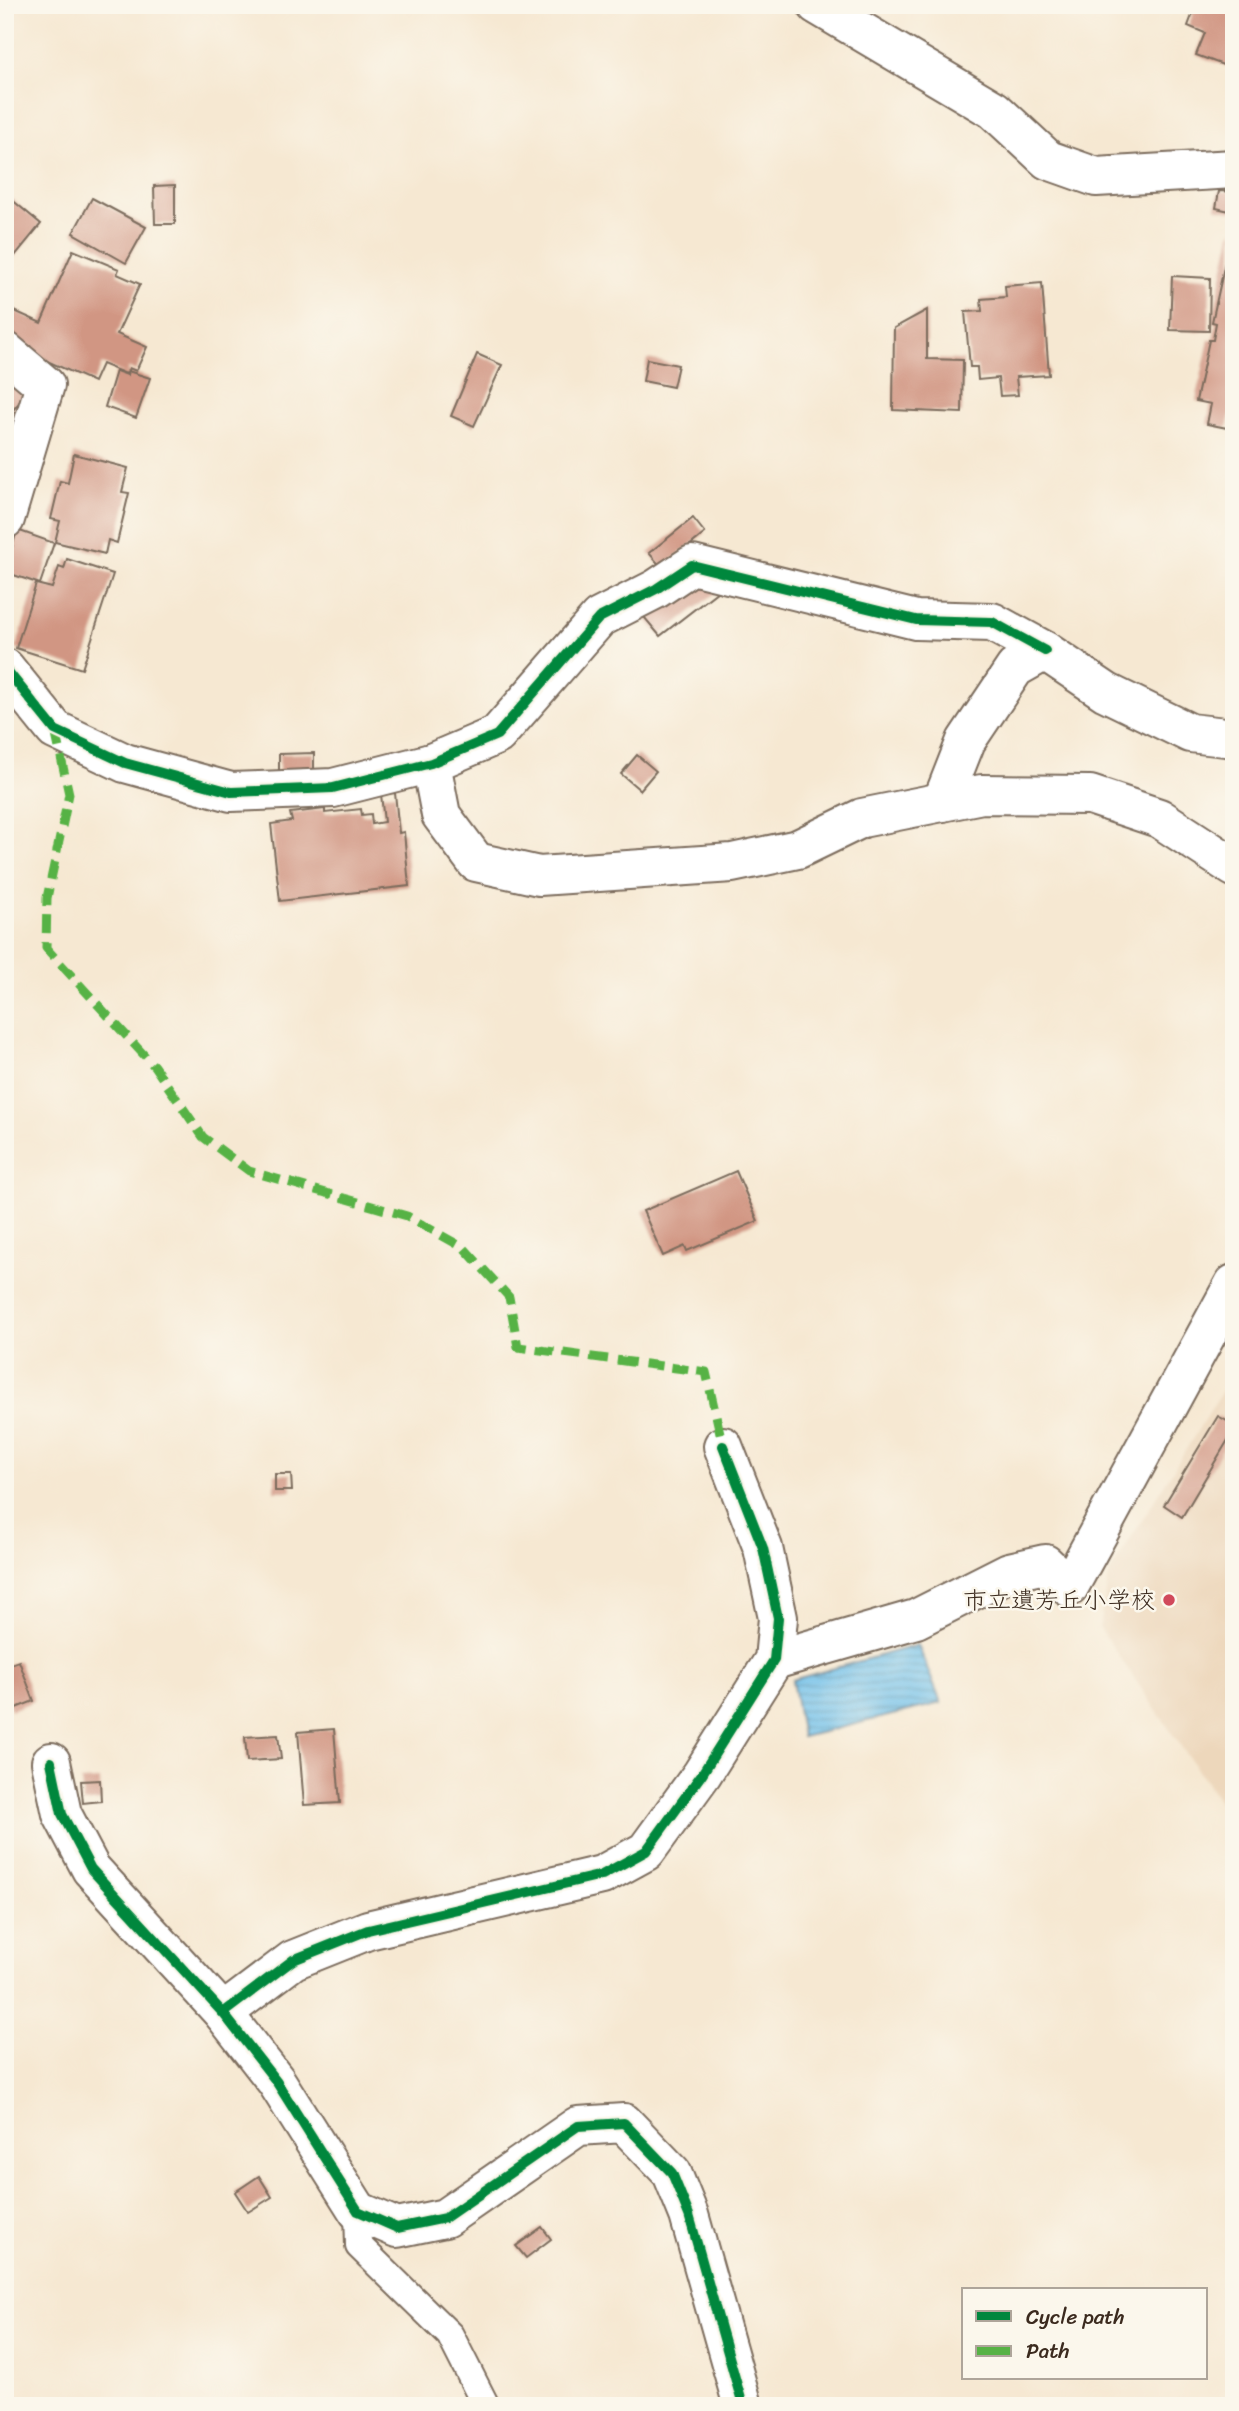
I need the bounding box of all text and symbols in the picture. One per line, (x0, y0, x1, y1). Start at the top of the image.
place label: 市立遺芳丘小学校 (963, 1579, 1155, 1621)
marker: 市立遺芳丘小学校 (1161, 1592, 1177, 1608)
legend (962, 2288, 1208, 2380)
text: Cycle path (1026, 2298, 1125, 2336)
text: Path (1026, 2332, 1069, 2370)

